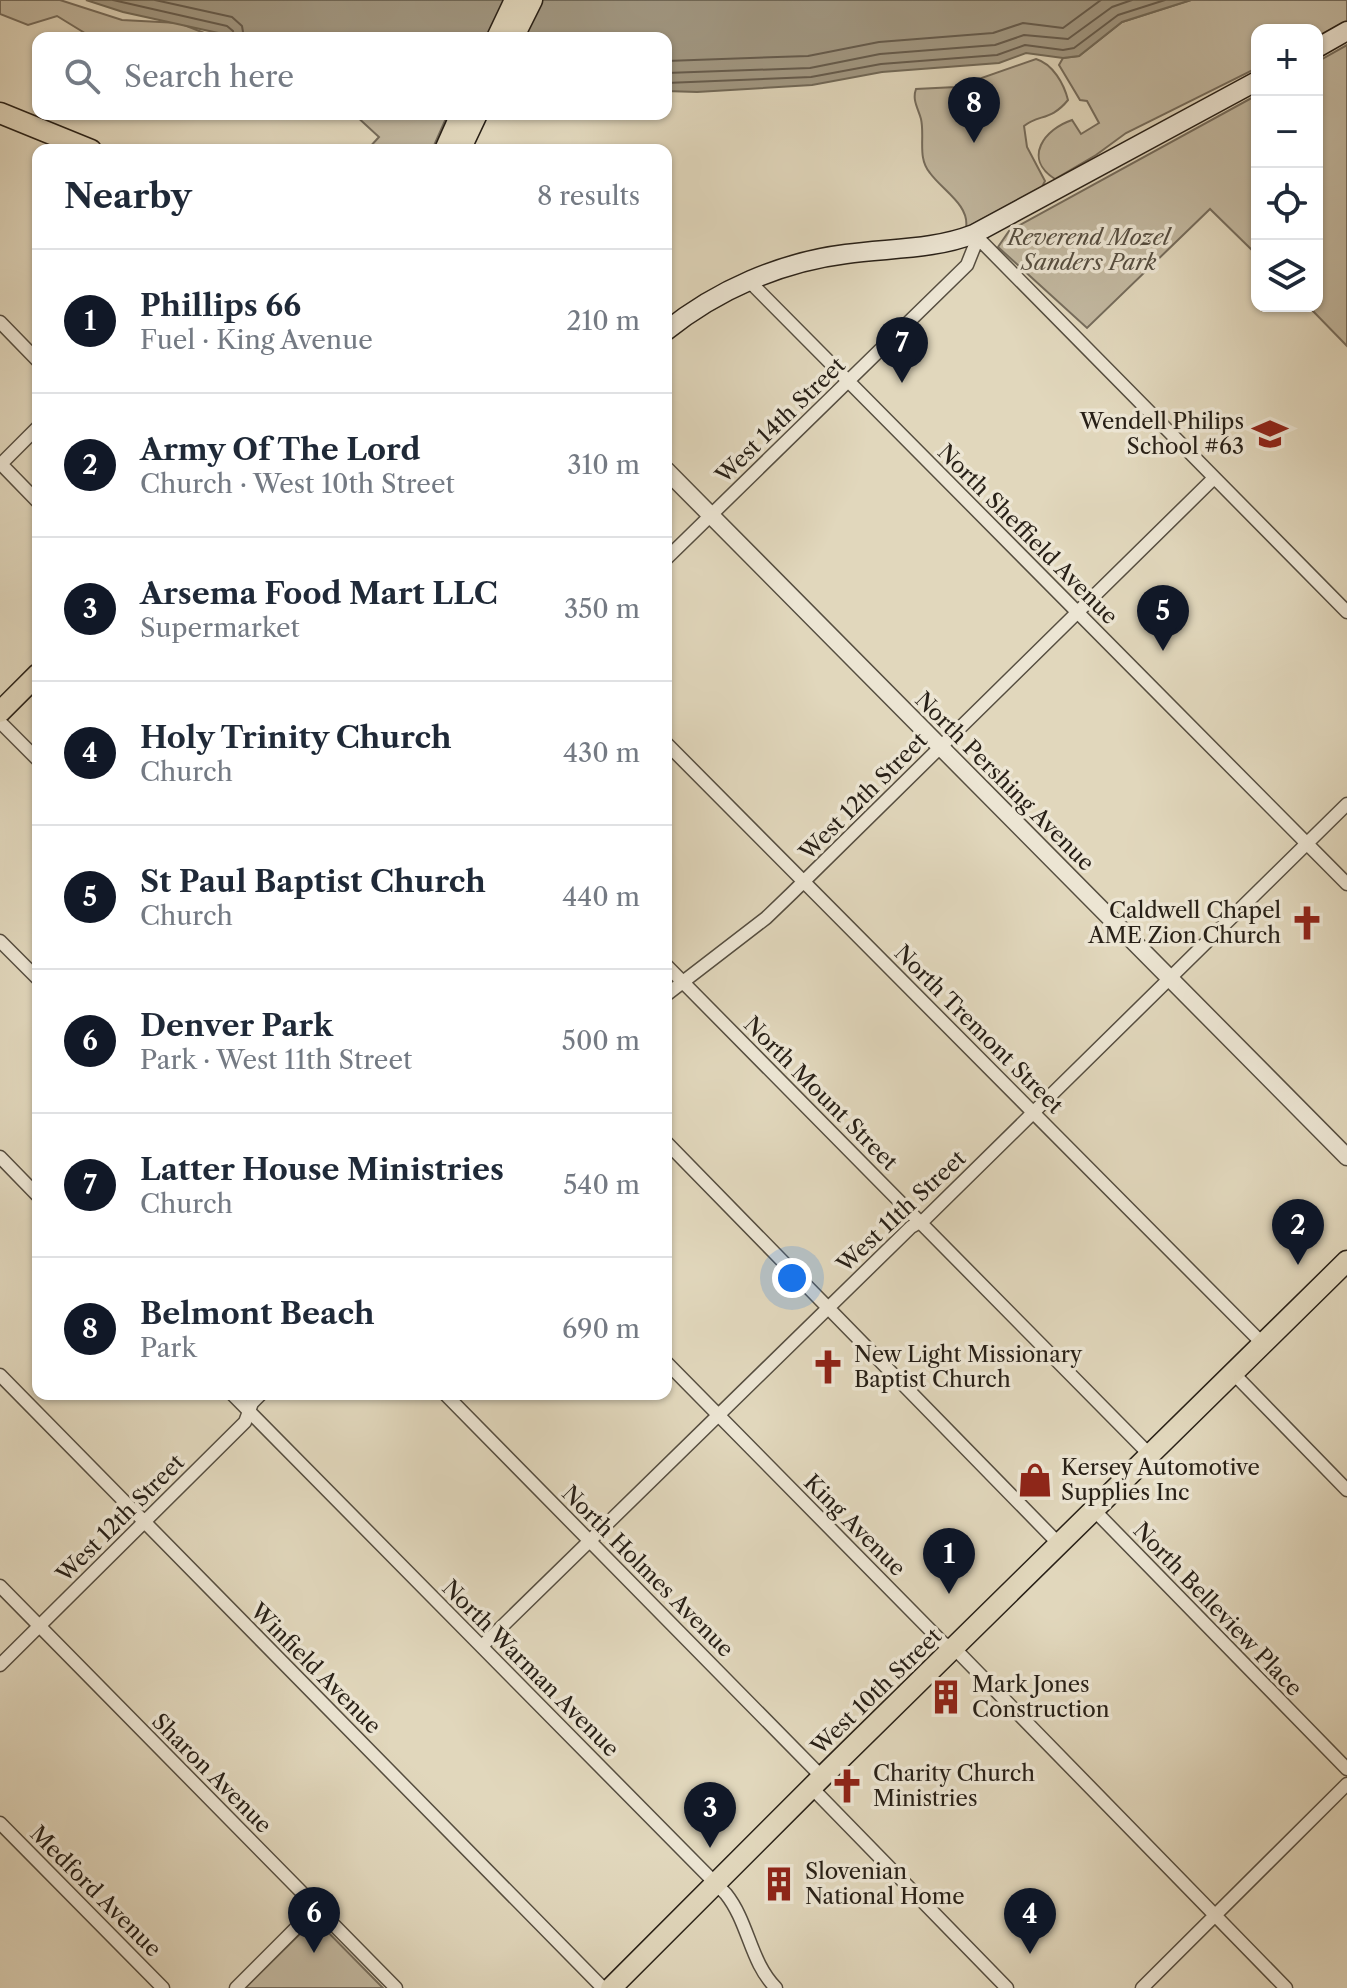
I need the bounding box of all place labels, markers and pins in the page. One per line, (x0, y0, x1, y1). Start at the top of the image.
pin: 8 (948, 77, 1000, 143)
pin: 7 (876, 317, 928, 383)
place label: Wendell Philips School #63 (1079, 408, 1244, 460)
school or university icon: Wendell Philips School #63 (1251, 415, 1289, 453)
pin: 5 (1137, 585, 1189, 651)
place label: Caldwell Chapel AME Zion Church (1087, 897, 1281, 949)
church icon: Caldwell Chapel AME Zion Church (1288, 904, 1326, 942)
pin: 2 (1272, 1199, 1324, 1265)
place label: New Light Missionary Baptist Church (854, 1341, 1083, 1393)
church icon: New Light Missionary Baptist Church (809, 1348, 847, 1386)
place label: Kersey Automotive Supplies Inc (1061, 1454, 1260, 1506)
shop icon: Kersey Automotive Supplies Inc (1016, 1461, 1054, 1499)
pin: 1 (923, 1528, 975, 1594)
place label: Mark Jones Construction (972, 1671, 1110, 1723)
building icon: Mark Jones Construction (927, 1678, 965, 1716)
place label: Charity Church Ministries (873, 1760, 1035, 1812)
church icon: Charity Church Ministries (828, 1767, 866, 1805)
pin: 3 (684, 1782, 736, 1848)
place label: Slovenian National Home (805, 1858, 965, 1910)
building icon: Slovenian National Home (760, 1865, 798, 1903)
pin: 6 (288, 1887, 340, 1953)
pin: 4 (1004, 1888, 1056, 1954)

